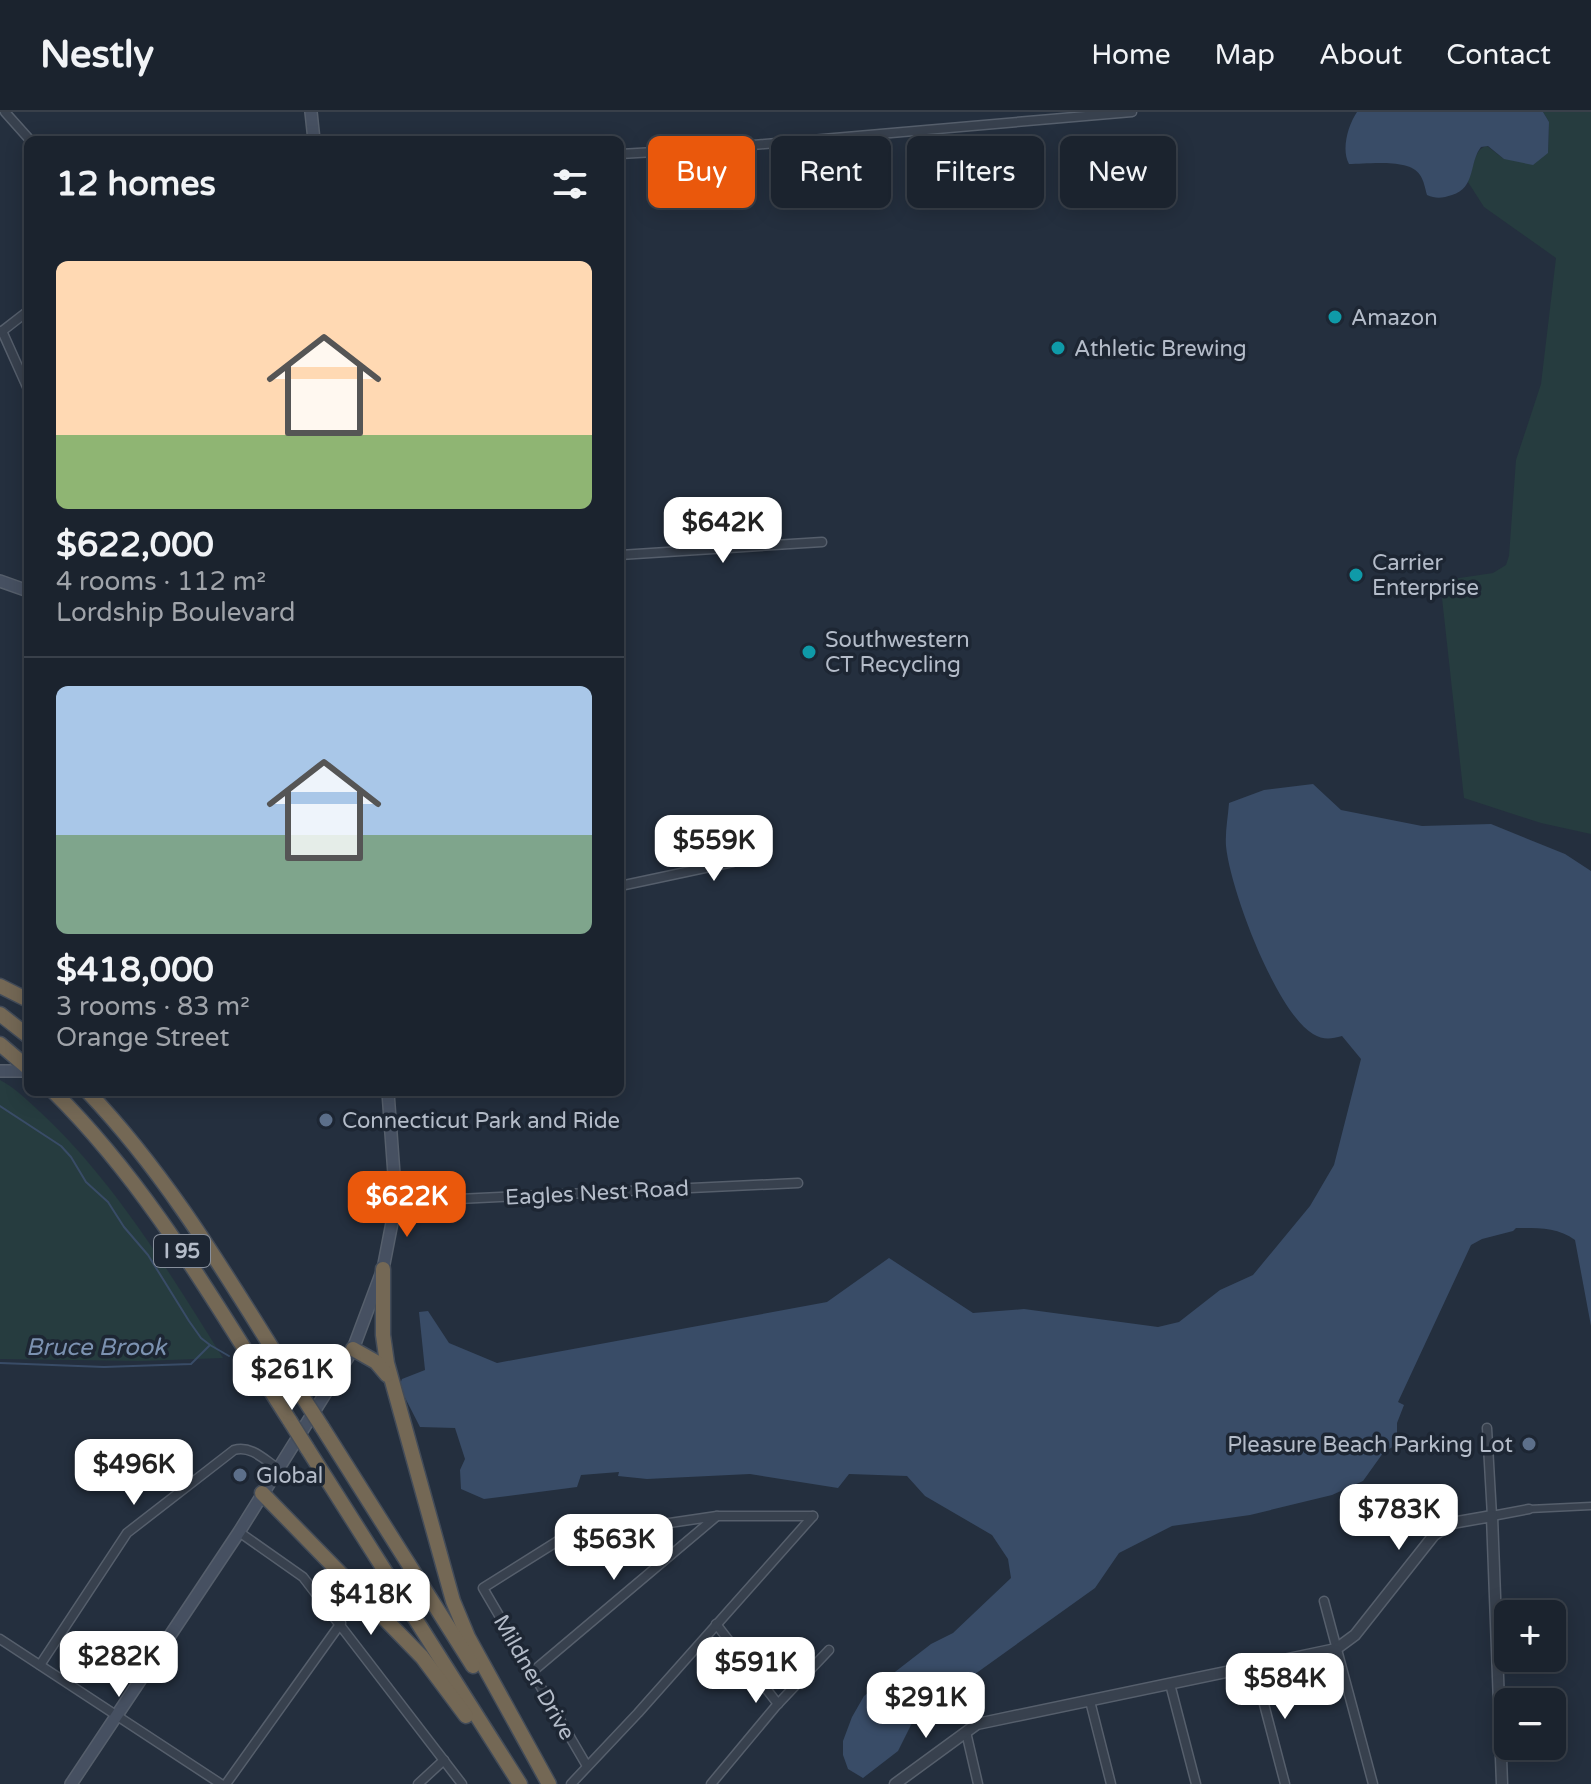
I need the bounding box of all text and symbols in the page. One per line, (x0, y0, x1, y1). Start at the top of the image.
text: Nestly (40, 32, 154, 78)
text: Home (1091, 38, 1171, 72)
text: Map (1215, 38, 1275, 72)
text: About (1319, 38, 1402, 72)
text: Contact (1446, 38, 1551, 72)
chip: Buy (648, 136, 755, 208)
chip: Rent (771, 136, 891, 208)
chip: Filters (907, 136, 1044, 208)
chip: New (1060, 136, 1176, 208)
icon: filters (548, 162, 592, 206)
text: 12 homes (56, 164, 216, 205)
place label: Amazon (1351, 305, 1438, 331)
marker: Amazon (1326, 308, 1344, 326)
icon: home (252, 313, 396, 457)
place label: Athletic Brewing (1074, 336, 1247, 362)
marker: Athletic Brewing (1049, 339, 1067, 357)
pin: $642K (667, 497, 779, 565)
text: $642K (682, 507, 764, 538)
text: $622,000 (56, 525, 214, 566)
place label: Carrier Enterprise (1372, 550, 1479, 601)
text: 4 rooms · 112 m² (56, 566, 266, 597)
marker: Carrier Enterprise (1347, 566, 1365, 584)
text: Lordship Boulevard (56, 597, 296, 628)
place label: Southwestern CT Recycling (825, 627, 970, 678)
marker: Southwestern CT Recycling (800, 643, 818, 661)
icon: home (252, 738, 396, 882)
pin: $559K (658, 815, 770, 883)
text: $559K (673, 825, 755, 856)
text: $418,000 (56, 950, 214, 991)
text: 3 rooms · 83 m² (56, 991, 250, 1022)
text: Orange Street (56, 1022, 229, 1053)
place label: Connecticut Park and Ride (342, 1108, 620, 1134)
marker: Connecticut Park and Ride (317, 1111, 335, 1129)
pin: $622K (351, 1171, 463, 1239)
street label: Eagles Nest Road (504, 1175, 690, 1211)
text: $622K (366, 1181, 448, 1212)
road number: I 95 (154, 1235, 210, 1267)
water label: Bruce Brook (26, 1333, 168, 1362)
pin: $261K (236, 1344, 348, 1412)
text: $261K (251, 1354, 333, 1385)
place label: Pleasure Beach Parking Lot (1227, 1432, 1513, 1458)
marker: Pleasure Beach Parking Lot (1520, 1435, 1538, 1453)
pin: $496K (78, 1439, 190, 1507)
text: $496K (93, 1449, 175, 1480)
place label: Global (256, 1463, 323, 1489)
marker: Global (231, 1466, 249, 1484)
pin: $783K (1343, 1484, 1455, 1552)
text: $783K (1358, 1494, 1440, 1525)
pin: $563K (558, 1514, 670, 1582)
text: $563K (573, 1524, 655, 1555)
pin: $418K (315, 1569, 427, 1637)
text: $418K (330, 1579, 412, 1610)
map controls (1494, 1600, 1566, 1760)
button: + (1494, 1600, 1566, 1672)
street label: Mildner Drive (488, 1610, 580, 1745)
pin: $282K (63, 1631, 175, 1699)
pin: $591K (700, 1637, 812, 1705)
text: $282K (78, 1641, 160, 1672)
text: $591K (715, 1647, 797, 1678)
pin: $584K (1229, 1653, 1341, 1721)
text: $584K (1244, 1663, 1326, 1694)
pin: $291K (870, 1672, 982, 1740)
text: $291K (885, 1682, 967, 1713)
button: − (1494, 1688, 1566, 1760)

